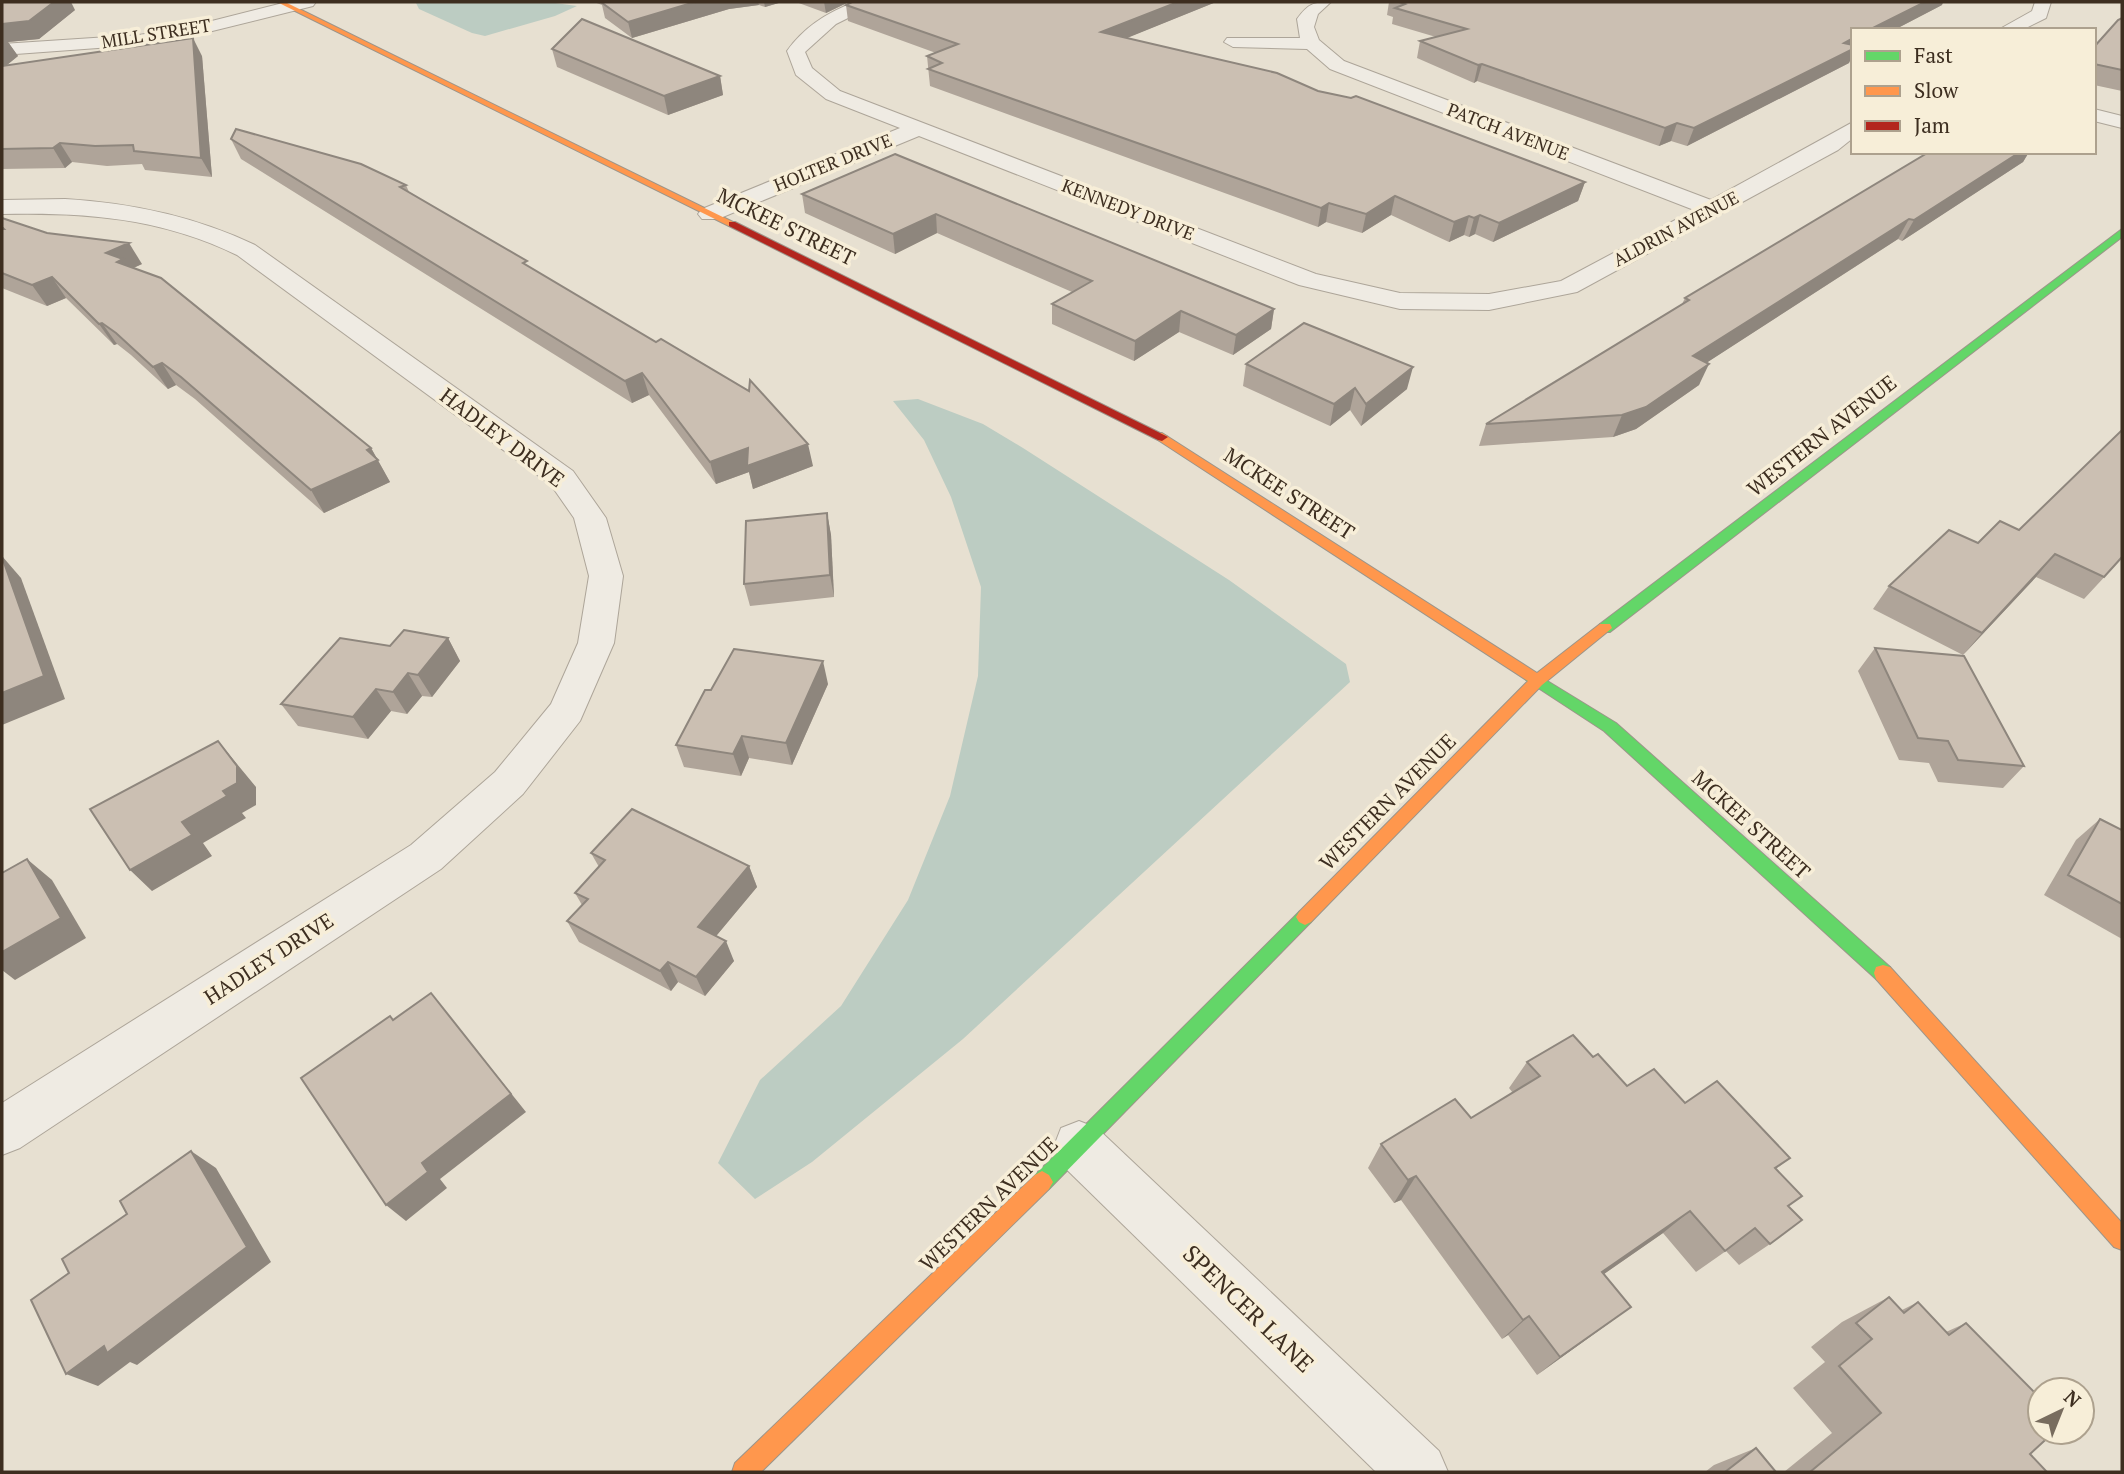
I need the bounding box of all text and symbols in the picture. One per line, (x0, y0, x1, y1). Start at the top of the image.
street label: MILL STREET (99, 13, 212, 54)
legend (1851, 28, 2096, 154)
text: Fast (1914, 41, 1953, 69)
text: Slow (1914, 76, 1959, 104)
street label: PATCH AVENUE (1444, 97, 1573, 165)
text: Jam (1914, 111, 1950, 139)
street label: HOLTER DRIVE (770, 127, 895, 197)
street label: KENNEDY DRIVE (1059, 173, 1198, 245)
street label: MCKEE STREET (713, 181, 860, 272)
street label: ALDRIN AVENUE (1609, 185, 1742, 271)
street label: WESTERN AVENUE (1741, 368, 1902, 502)
street label: HADLEY DRIVE (435, 381, 571, 493)
street label: MCKEE STREET (1219, 441, 1360, 546)
street label: WESTERN AVENUE (1313, 727, 1462, 876)
street label: MCKEE STREET (1687, 764, 1817, 885)
street label: HADLEY DRIVE (198, 906, 339, 1011)
street label: WESTERN AVENUE (913, 1130, 1064, 1277)
street label: SPENCER LANE (1176, 1238, 1321, 1379)
north arrow (2026, 1376, 2096, 1446)
text: N (2059, 1384, 2087, 1413)

